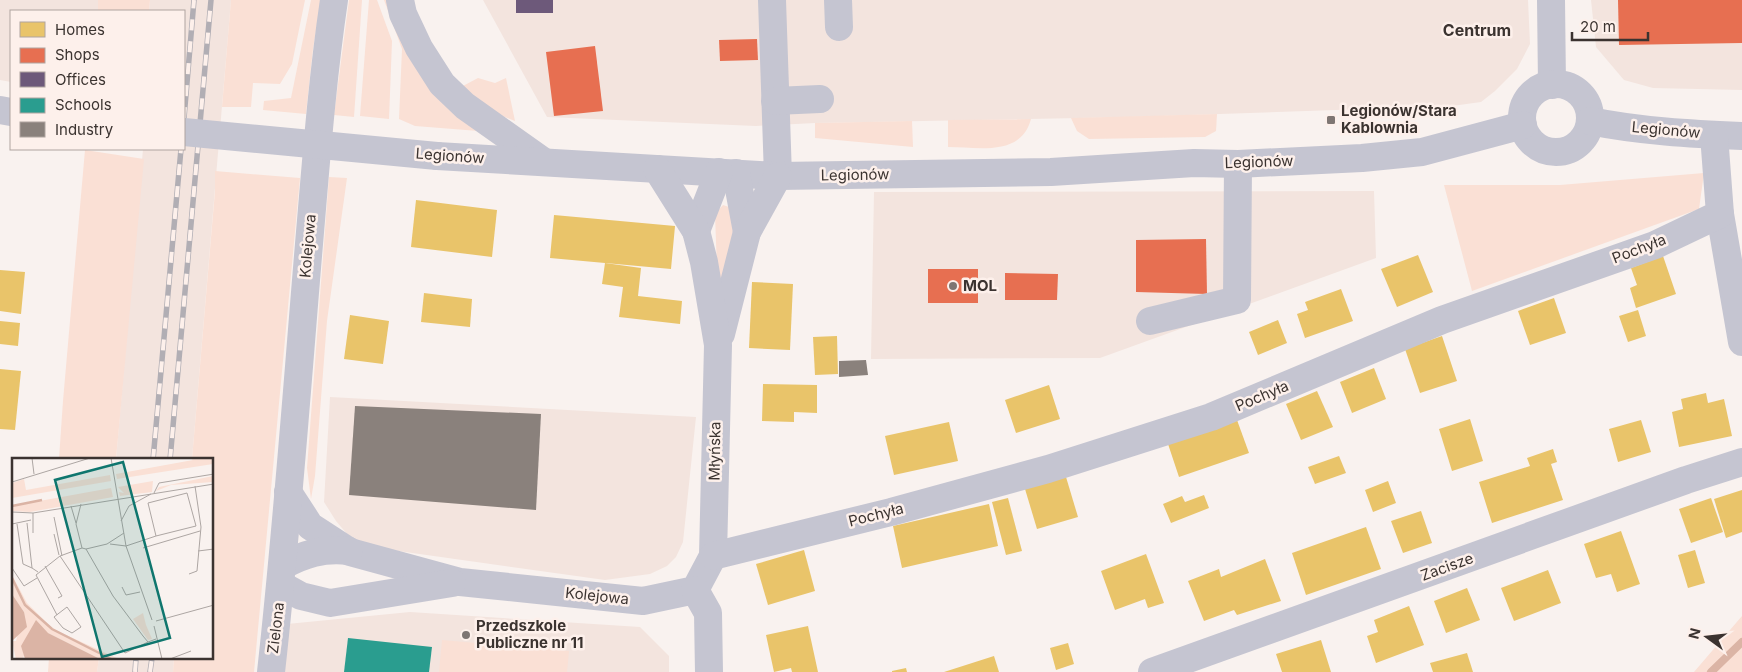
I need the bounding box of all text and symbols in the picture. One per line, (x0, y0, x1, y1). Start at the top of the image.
legend (10, 10, 185, 150)
scale bar (1572, 10, 1648, 42)
text: 20 m (1580, 17, 1616, 36)
text: Homes (55, 20, 105, 39)
district label: Centrum (1443, 20, 1511, 40)
text: Shops (55, 45, 100, 64)
text: Offices (55, 70, 106, 89)
text: Schools (55, 95, 112, 114)
place label: Legionów/Stara Kablownia (1341, 101, 1457, 137)
marker: Legionów/Stara Kablownia (1325, 114, 1337, 126)
street label: Legionów (1631, 117, 1701, 142)
text: Industry (55, 120, 114, 139)
street label: Legionów (415, 144, 485, 167)
street label: Legionów (1224, 151, 1294, 172)
street label: Legionów (820, 164, 890, 185)
street label: Kolejowa (295, 213, 320, 279)
street label: Pochyła (1609, 230, 1668, 267)
place label: MOL (963, 276, 997, 295)
marker: MOL (947, 280, 959, 292)
street label: Pochyła (1232, 376, 1291, 415)
street label: Młyńska (704, 421, 725, 481)
inset map (12, 458, 214, 660)
street label: Pochyła (846, 498, 905, 531)
street label: Zacisze (1418, 548, 1476, 585)
street label: Kolejowa (564, 583, 630, 608)
street label: Zielona (263, 601, 288, 655)
north arrow (1682, 612, 1732, 662)
place label: Przedszkole Publiczne nr 11 (476, 616, 584, 652)
text: N (1684, 626, 1704, 641)
marker: Przedszkole Publiczne nr 11 (460, 629, 472, 641)

